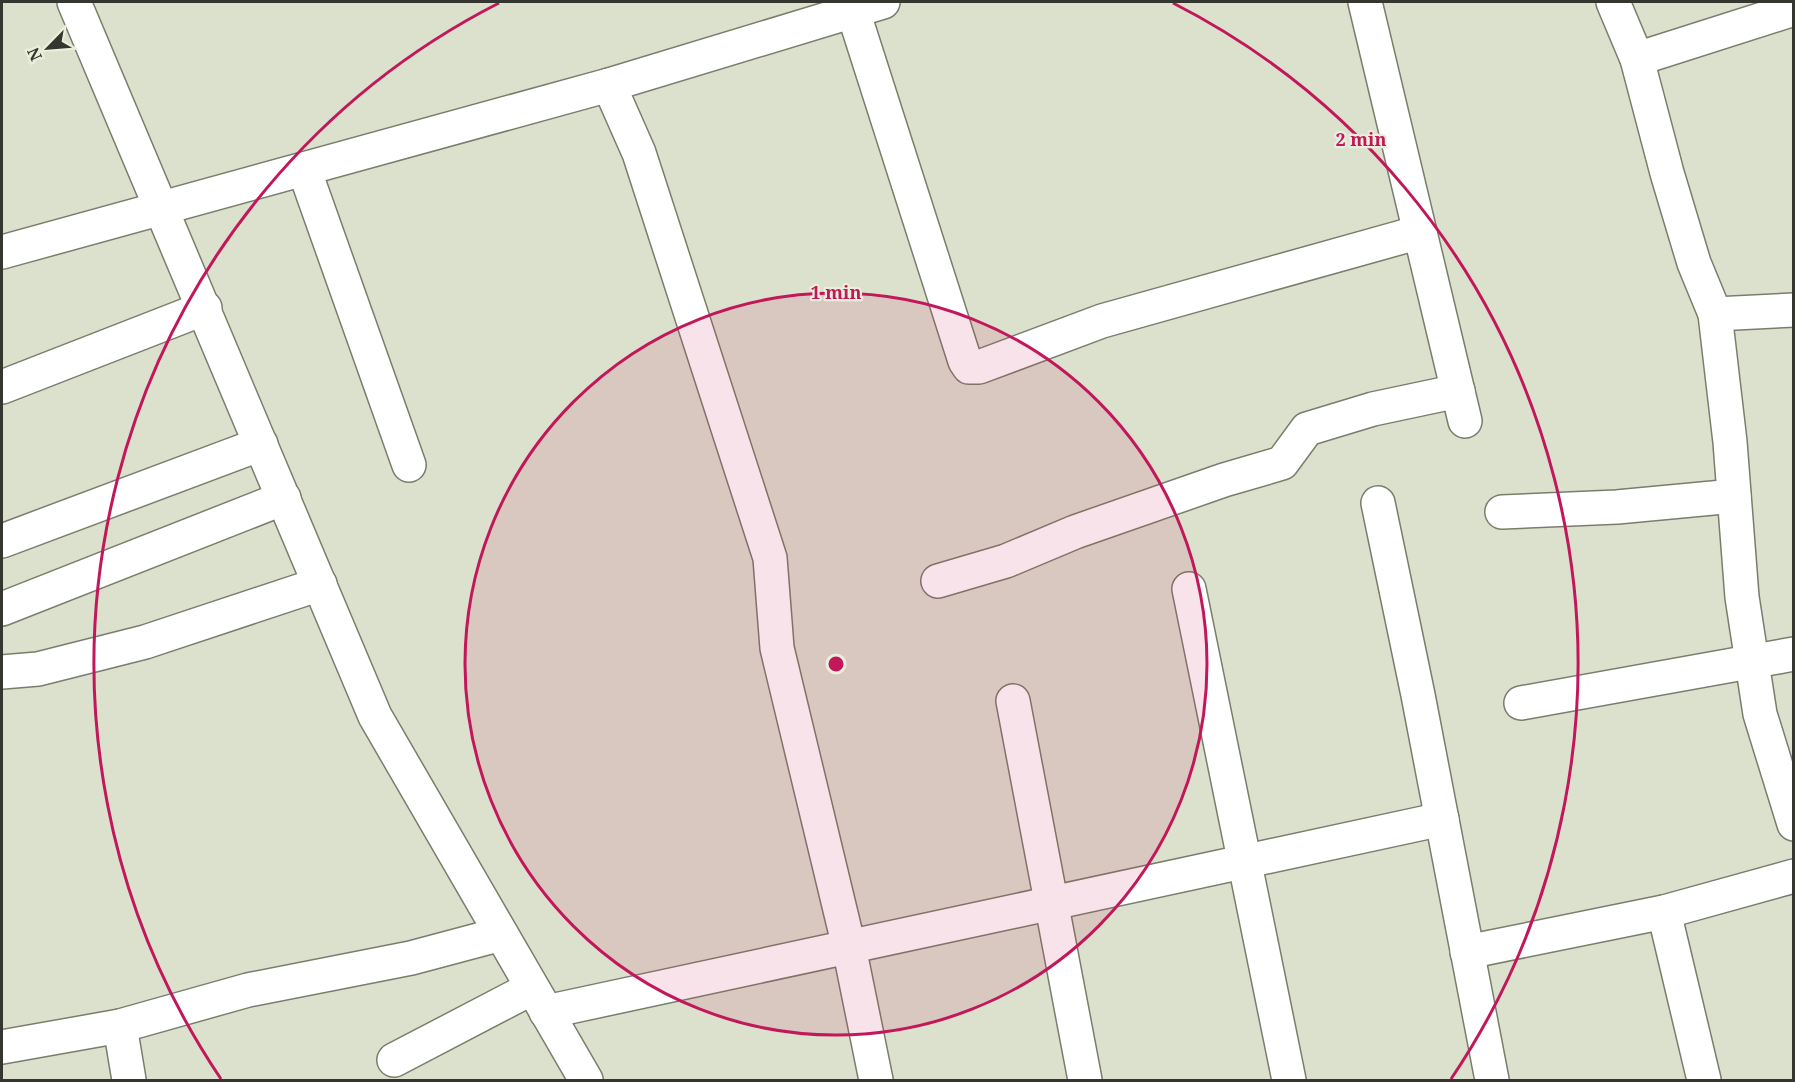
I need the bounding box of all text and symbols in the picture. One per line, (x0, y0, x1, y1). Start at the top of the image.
north arrow (18, 18, 78, 78)
text: N (22, 44, 47, 65)
text: 2 min (1336, 127, 1386, 151)
text: 1 min (811, 280, 861, 304)
centre of rings (826, 654, 846, 674)

